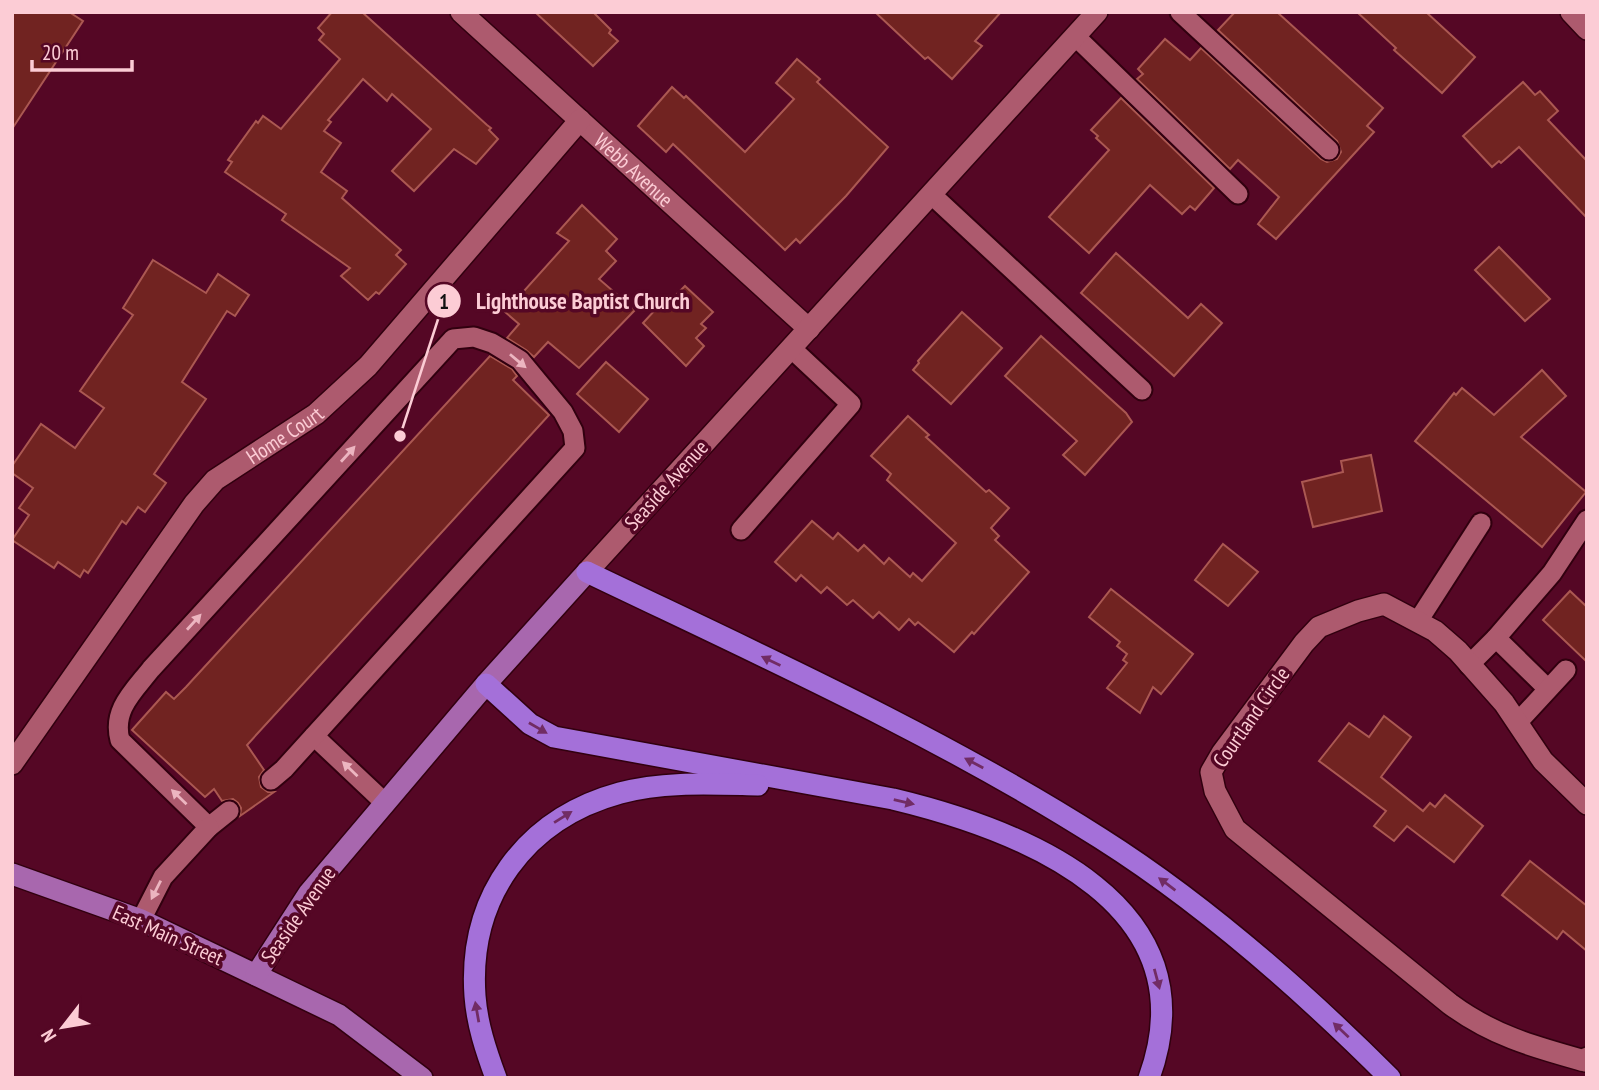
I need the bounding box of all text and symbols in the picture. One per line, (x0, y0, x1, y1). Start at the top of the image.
scale bar (32, 28, 131, 72)
text: 20 m (42, 39, 79, 66)
street label: Webb Avenue (589, 127, 679, 212)
callout: Lighthouse Baptist Church (427, 279, 704, 323)
text: Lighthouse Baptist Church (476, 286, 690, 315)
text: 1 (439, 288, 449, 315)
one-way arrow (509, 353, 527, 368)
street label: Home Court (241, 400, 329, 470)
street label: Seaside Avenue (618, 434, 714, 536)
one-way arrow (340, 445, 356, 463)
one-way arrow (186, 613, 202, 631)
one-way arrow (761, 656, 781, 667)
street label: Courtland Circle (1207, 662, 1295, 772)
one-way arrow (528, 722, 547, 734)
one-way arrow (964, 758, 984, 769)
one-way arrow (342, 762, 359, 778)
one-way arrow (170, 789, 187, 806)
one-way arrow (893, 796, 915, 807)
one-way arrow (554, 811, 573, 824)
street label: Seaside Avenue (255, 861, 341, 969)
one-way arrow (1158, 877, 1176, 891)
one-way arrow (151, 880, 162, 900)
street label: East Main Street (109, 899, 228, 971)
one-way arrow (1152, 968, 1163, 990)
north arrow (28, 992, 98, 1062)
one-way arrow (471, 1001, 482, 1023)
one-way arrow (1333, 1023, 1350, 1039)
text: N (35, 1025, 61, 1046)

